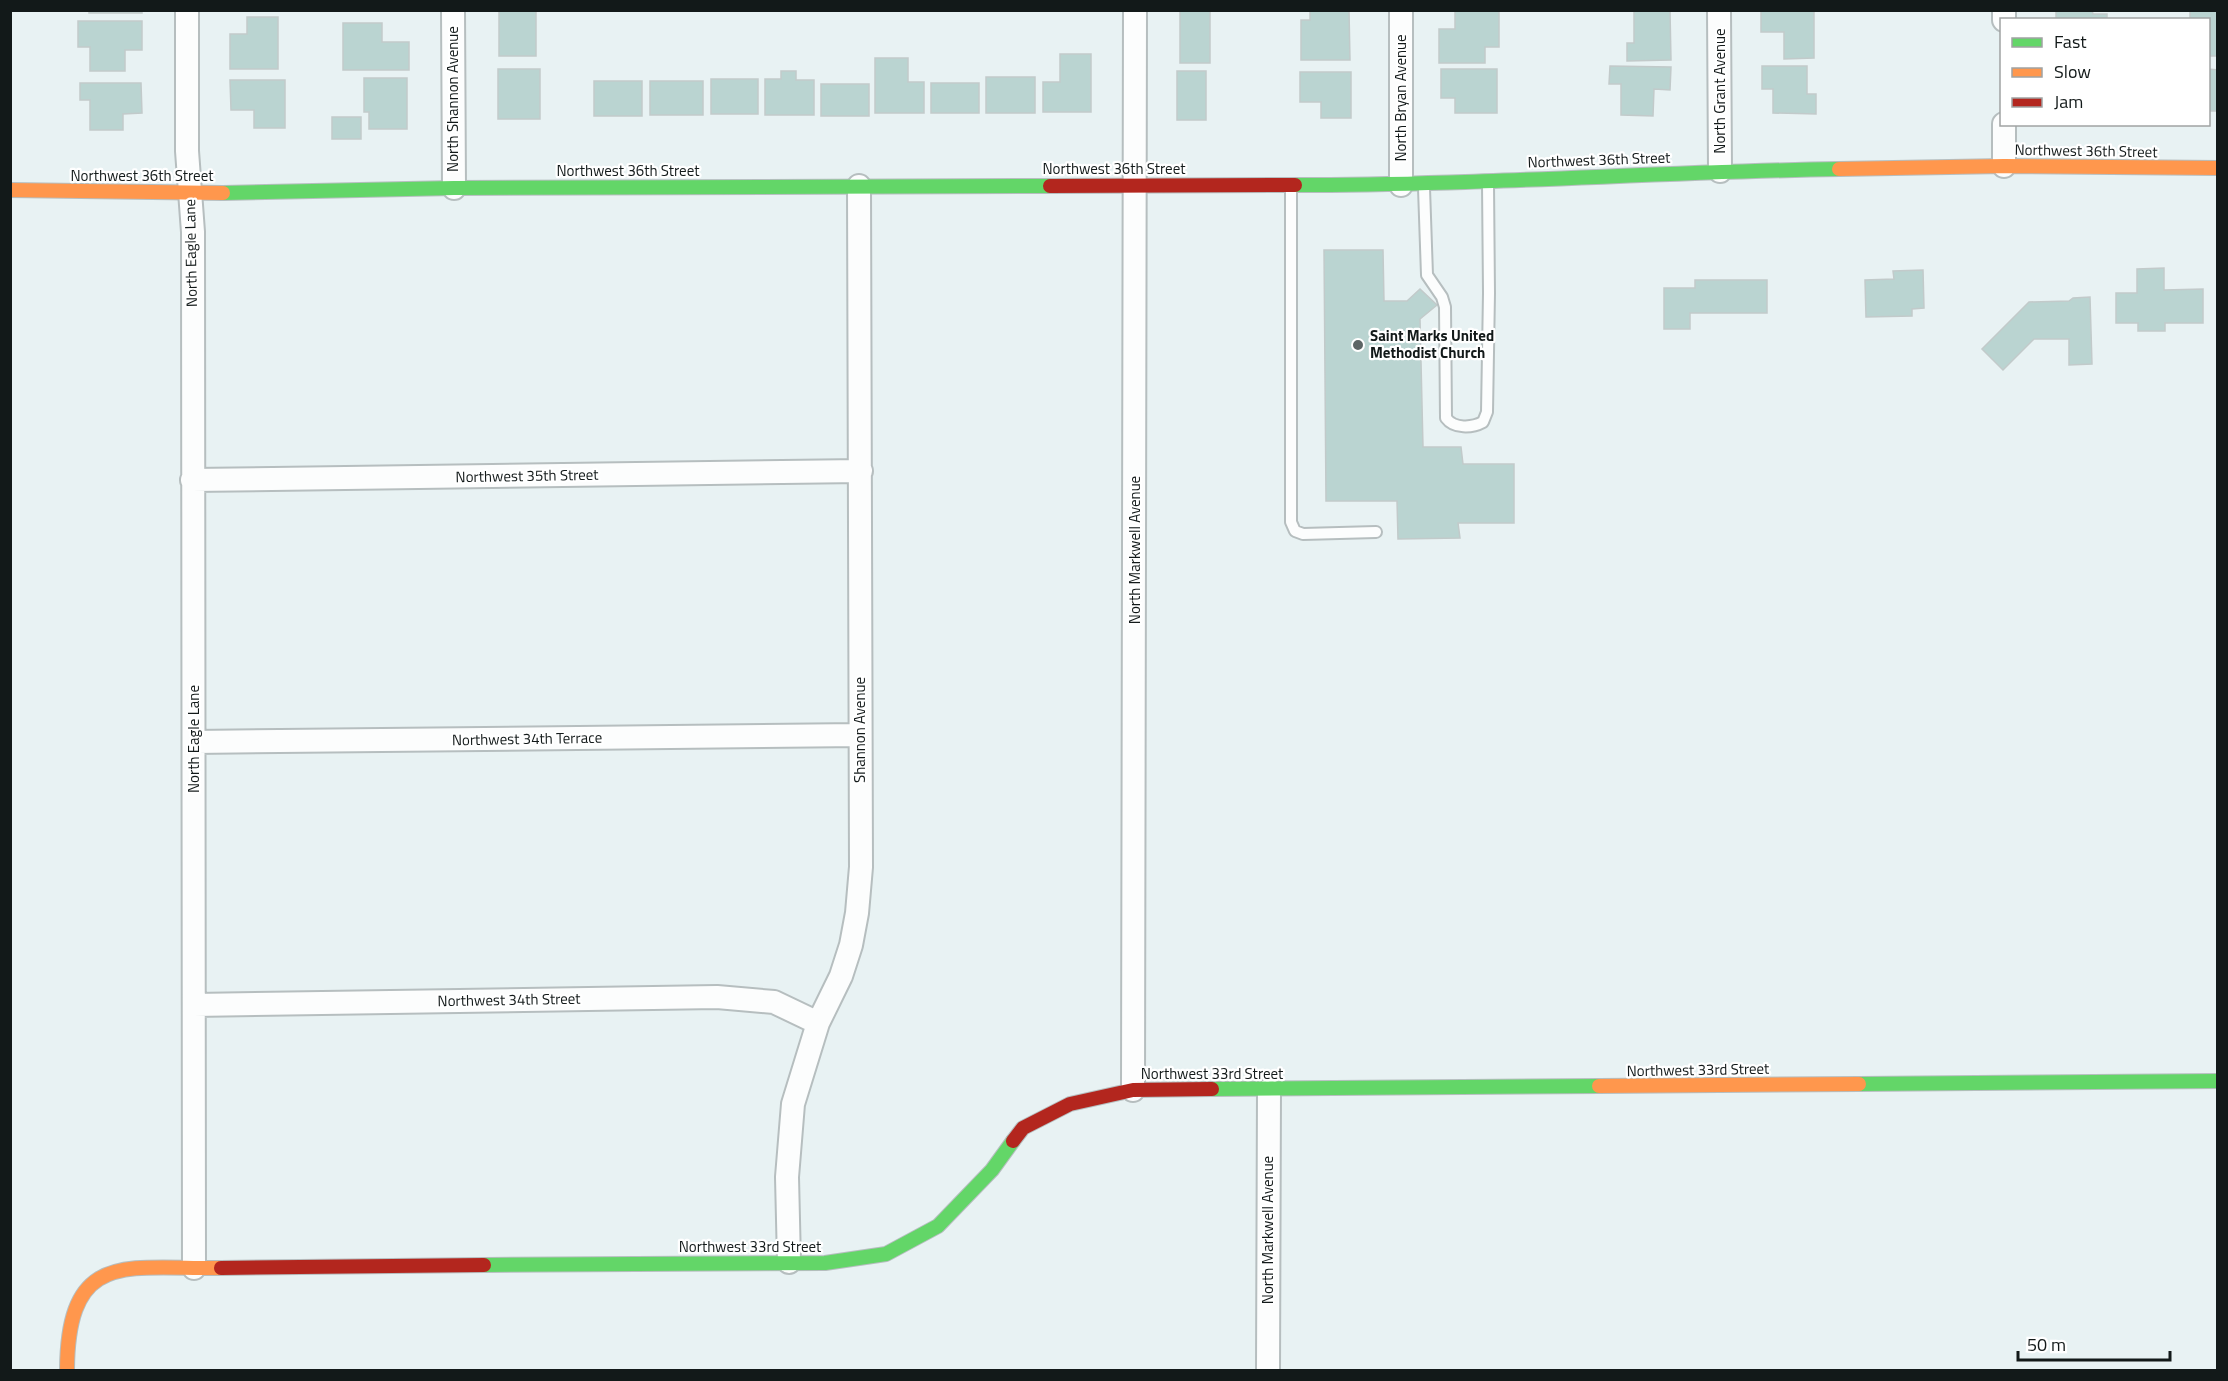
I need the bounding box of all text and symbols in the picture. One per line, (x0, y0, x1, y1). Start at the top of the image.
legend (2000, 18, 2210, 126)
street label: North Shannon Avenue (441, 26, 464, 172)
street label: North Grant Avenue (1708, 28, 1731, 154)
text: Fast (2054, 28, 2087, 55)
street label: North Bryan Avenue (1389, 34, 1412, 162)
text: Slow (2054, 58, 2091, 85)
text: Jam (2054, 88, 2083, 115)
street label: Northwest 36th Street (2014, 138, 2158, 163)
street label: Northwest 36th Street (1527, 145, 1672, 173)
street label: Northwest 36th Street (1043, 157, 1186, 180)
street label: Northwest 36th Street (557, 159, 700, 182)
street label: Northwest 36th Street (71, 164, 214, 187)
street label: North Eagle Lane (178, 199, 203, 307)
place label: Saint Marks United Methodist Church (1370, 324, 1494, 364)
marker: Saint Marks United Methodist Church (1351, 338, 1365, 352)
street label: Northwest 35th Street (455, 463, 599, 488)
street label: North Markwell Avenue (1123, 476, 1146, 624)
street label: Shannon Avenue (848, 677, 871, 783)
street label: North Eagle Lane (182, 685, 205, 793)
street label: Northwest 34th Terrace (452, 726, 602, 751)
street label: Northwest 34th Street (437, 987, 581, 1012)
street label: Northwest 33rd Street (1627, 1057, 1770, 1082)
street label: Northwest 33rd Street (1141, 1062, 1284, 1085)
street label: North Markwell Avenue (1256, 1156, 1279, 1304)
street label: Northwest 33rd Street (679, 1235, 822, 1258)
scale bar (2018, 1324, 2170, 1362)
text: 50 m (2027, 1331, 2066, 1358)

